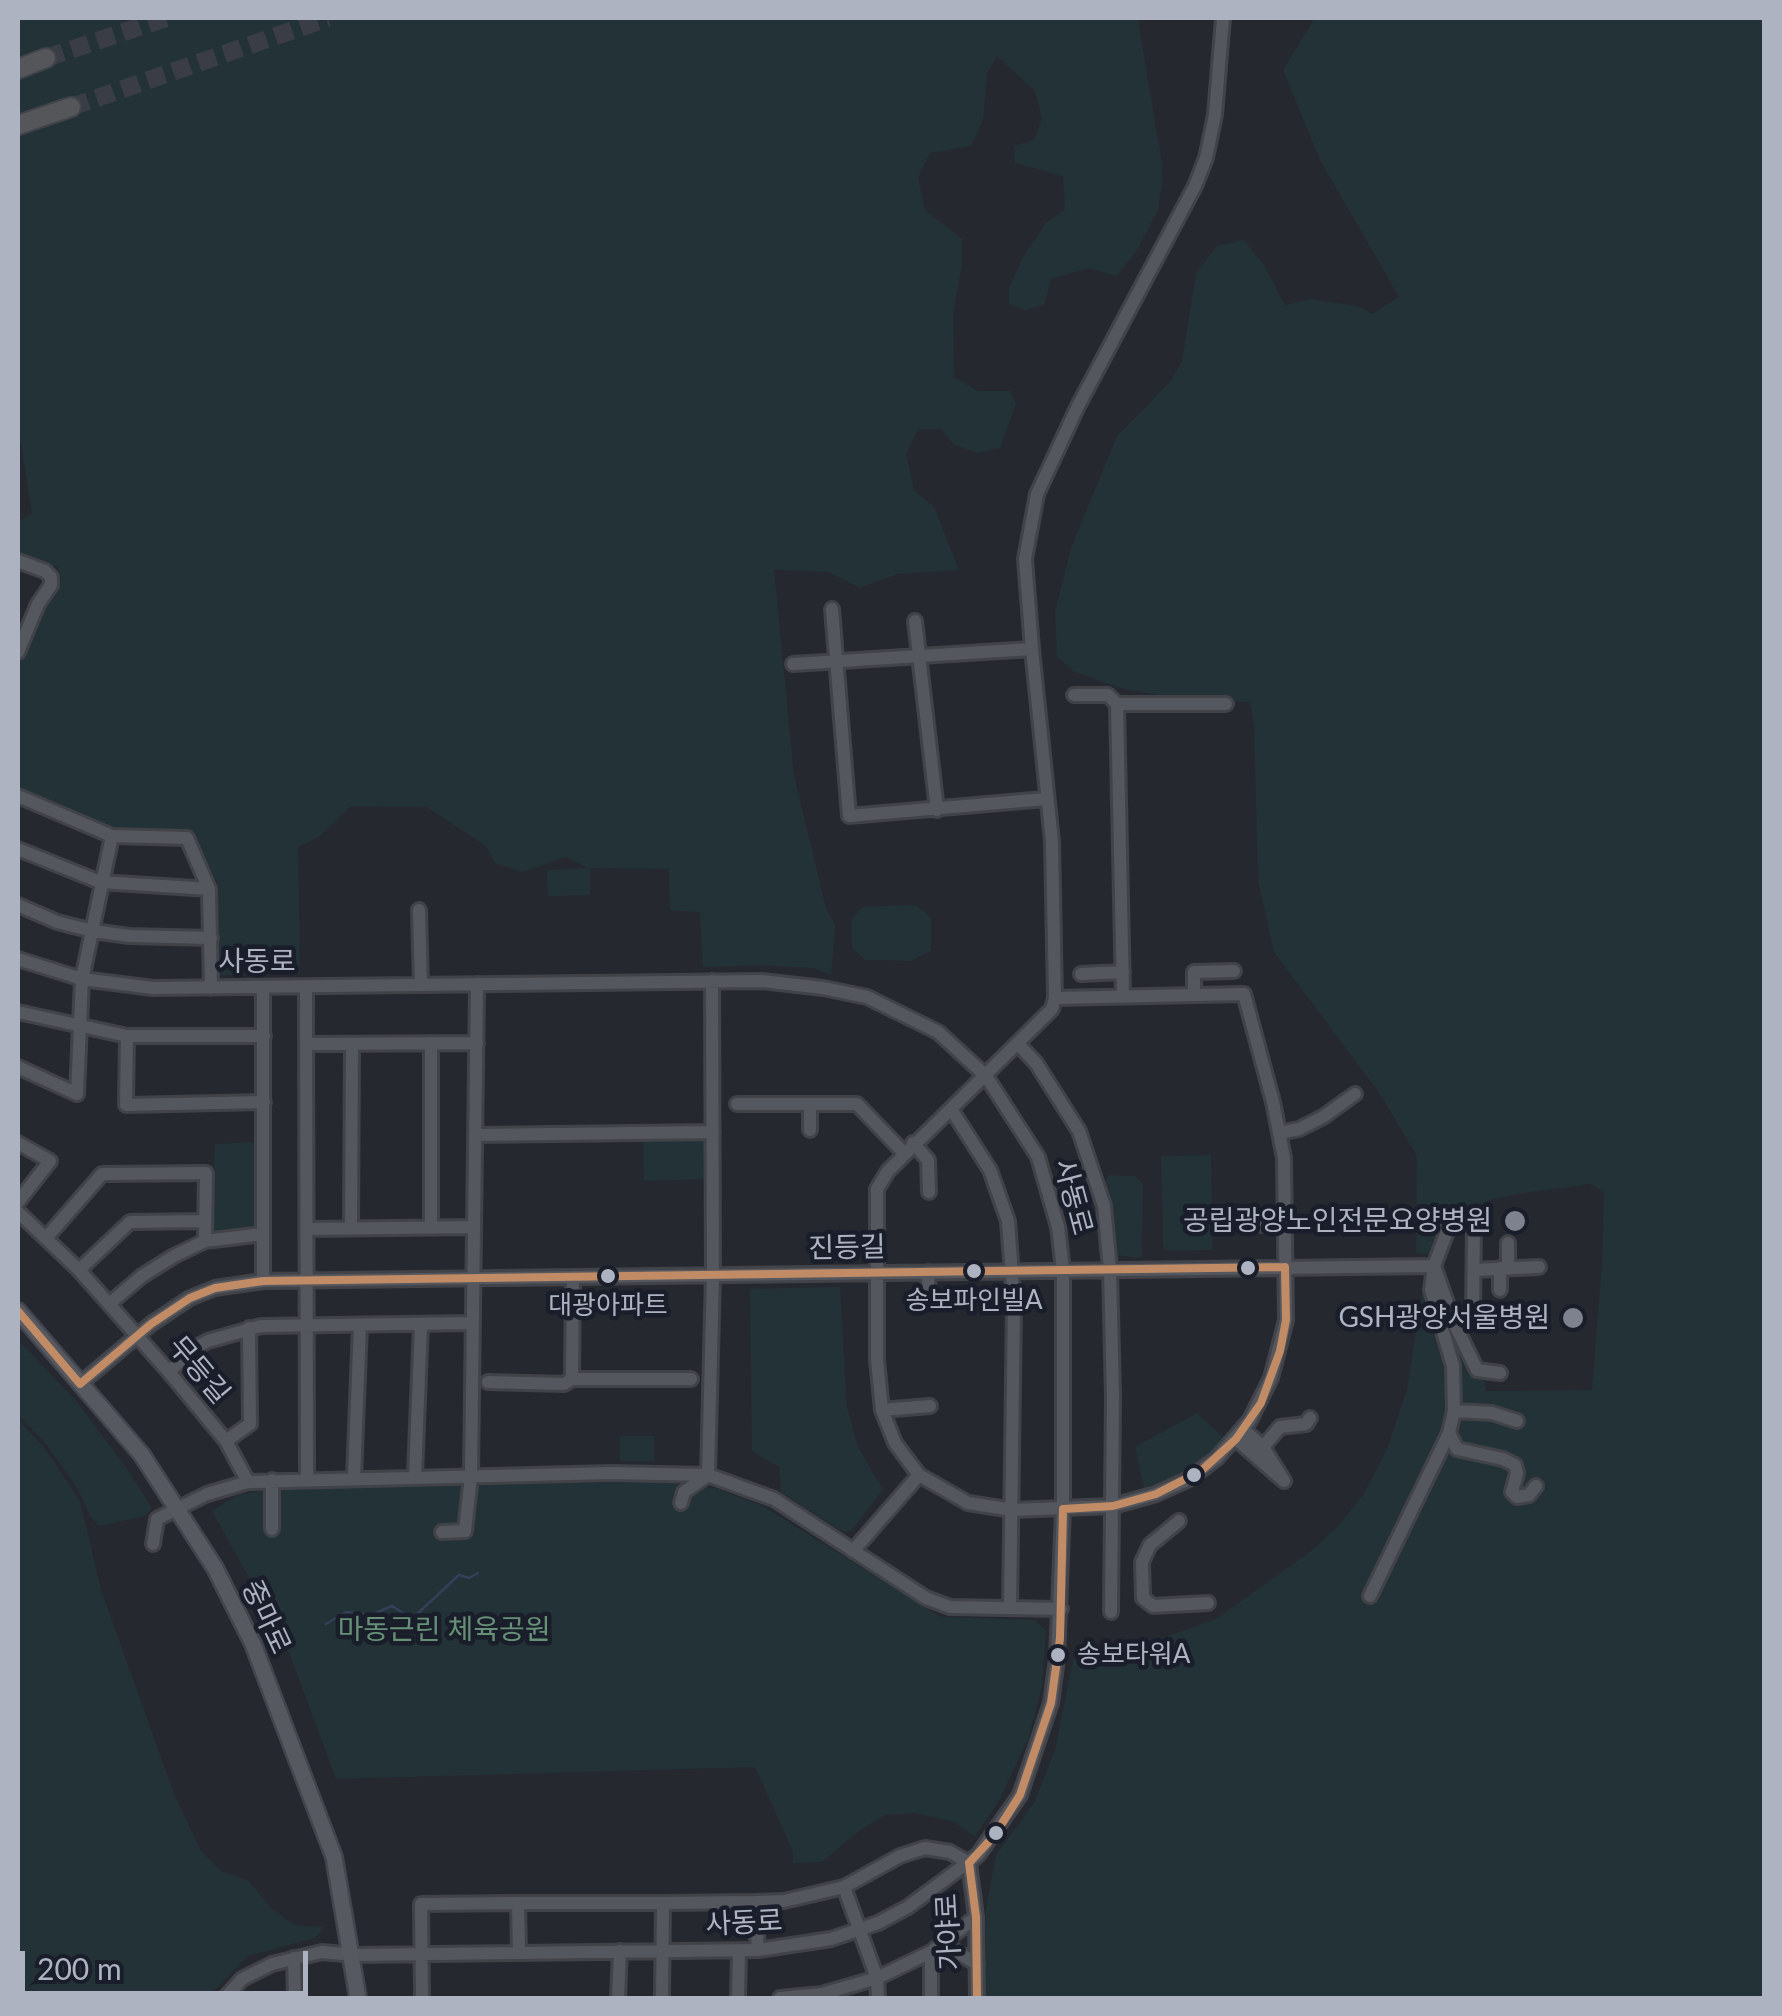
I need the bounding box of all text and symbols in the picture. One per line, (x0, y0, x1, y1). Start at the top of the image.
street label: 사동로 (218, 945, 296, 979)
street label: 사동로 (1047, 1155, 1099, 1239)
place label: 공립광양노인전문요양병원 (1183, 1204, 1492, 1238)
marker: 공립광양노인전문요양병원 (1502, 1208, 1528, 1234)
street label: 진등길 (808, 1231, 886, 1265)
unlabelled marker (1238, 1258, 1258, 1278)
marker: 송보파인빌A (964, 1261, 984, 1281)
marker: 대광아파트 (598, 1266, 618, 1286)
place label: 송보파인빌A (905, 1285, 1043, 1317)
place label: 대광아파트 (548, 1290, 668, 1322)
place label: GSH광양서울병원 (1338, 1301, 1550, 1335)
marker: GSH광양서울병원 (1560, 1305, 1586, 1331)
street label: 무등길 (161, 1330, 237, 1410)
unlabelled marker (1184, 1465, 1204, 1485)
street label: 중마로 (234, 1575, 298, 1659)
park label: 마동근린 체육공원 (337, 1613, 551, 1647)
place label: 송보타워A (1077, 1639, 1190, 1671)
marker: 송보타워A (1048, 1645, 1068, 1665)
unlabelled marker (986, 1823, 1006, 1843)
street label: 가야로 (930, 1893, 968, 1971)
street label: 사동로 (705, 1904, 783, 1942)
scale bar (25, 1931, 312, 1993)
text: 200 m (37, 1950, 122, 1986)

